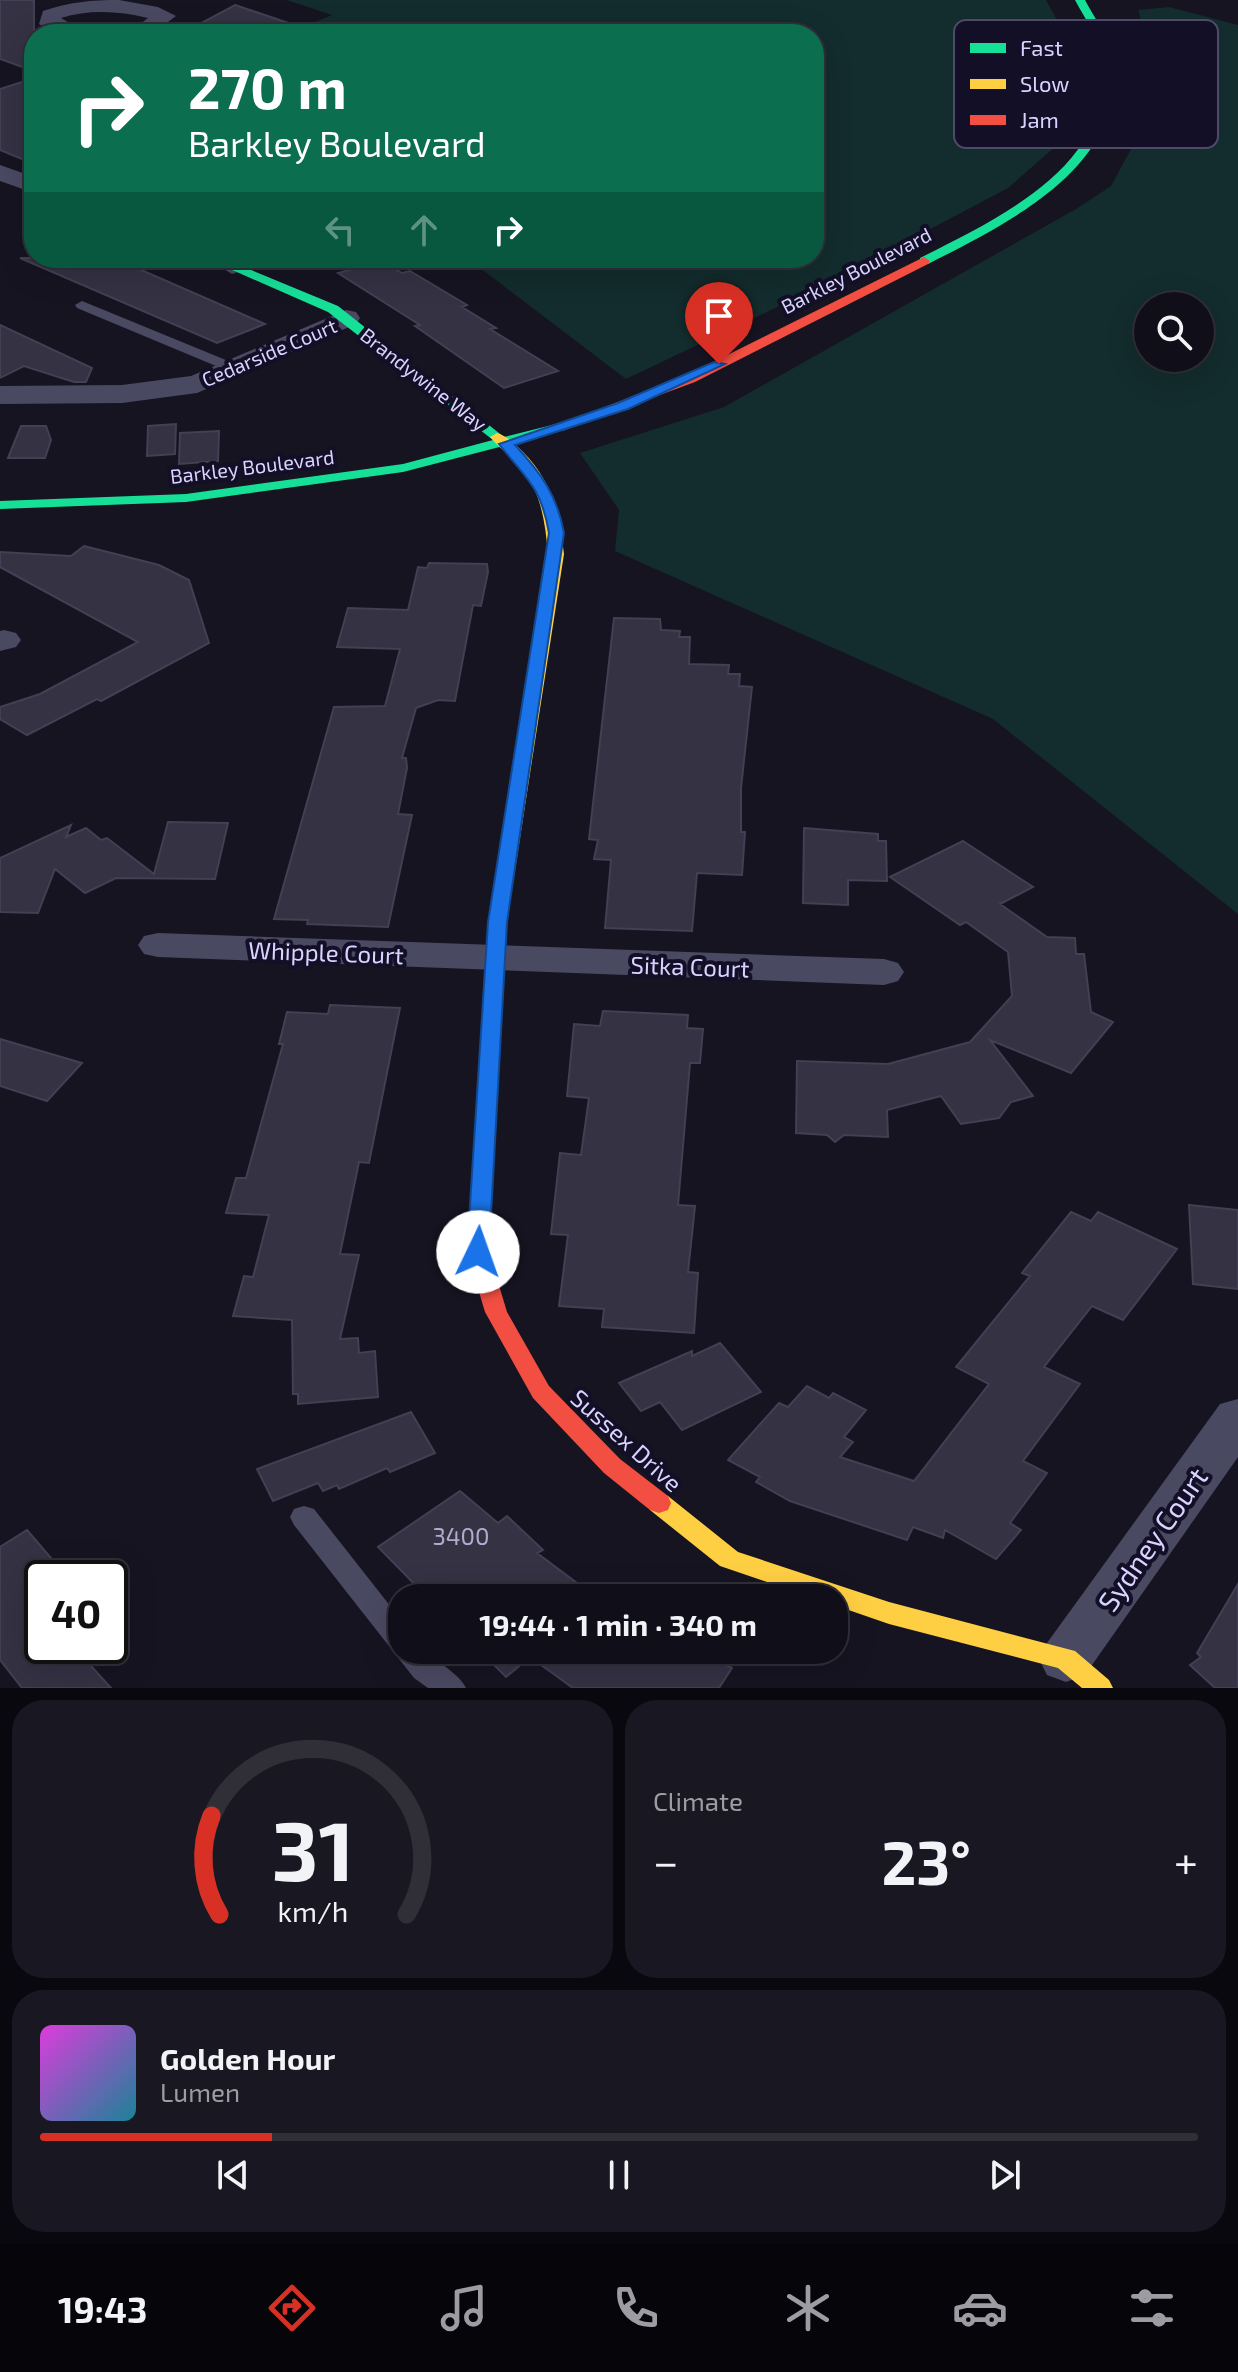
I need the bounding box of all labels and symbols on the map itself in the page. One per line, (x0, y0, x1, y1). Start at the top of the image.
legend (954, 20, 1218, 148)
text: Fast (1020, 34, 1063, 60)
text: Slow (1020, 70, 1069, 96)
text: Jam (1020, 106, 1059, 132)
street label: Barkley Boulevard (777, 222, 935, 318)
pin (685, 282, 753, 364)
street label: Cedarside Court (198, 313, 340, 391)
street label: Brandywine Way (356, 322, 492, 436)
street label: Barkley Boulevard (168, 444, 336, 488)
street label: Whipple Court (248, 935, 404, 969)
street label: Sitka Court (630, 949, 750, 983)
position arrow (436, 1210, 520, 1294)
street label: Sussex Drive (565, 1383, 689, 1497)
street label: Sydney Court (1090, 1461, 1214, 1617)
house number: 3400 (432, 1521, 490, 1550)
speed limit sign: 40 (24, 1560, 128, 1664)

